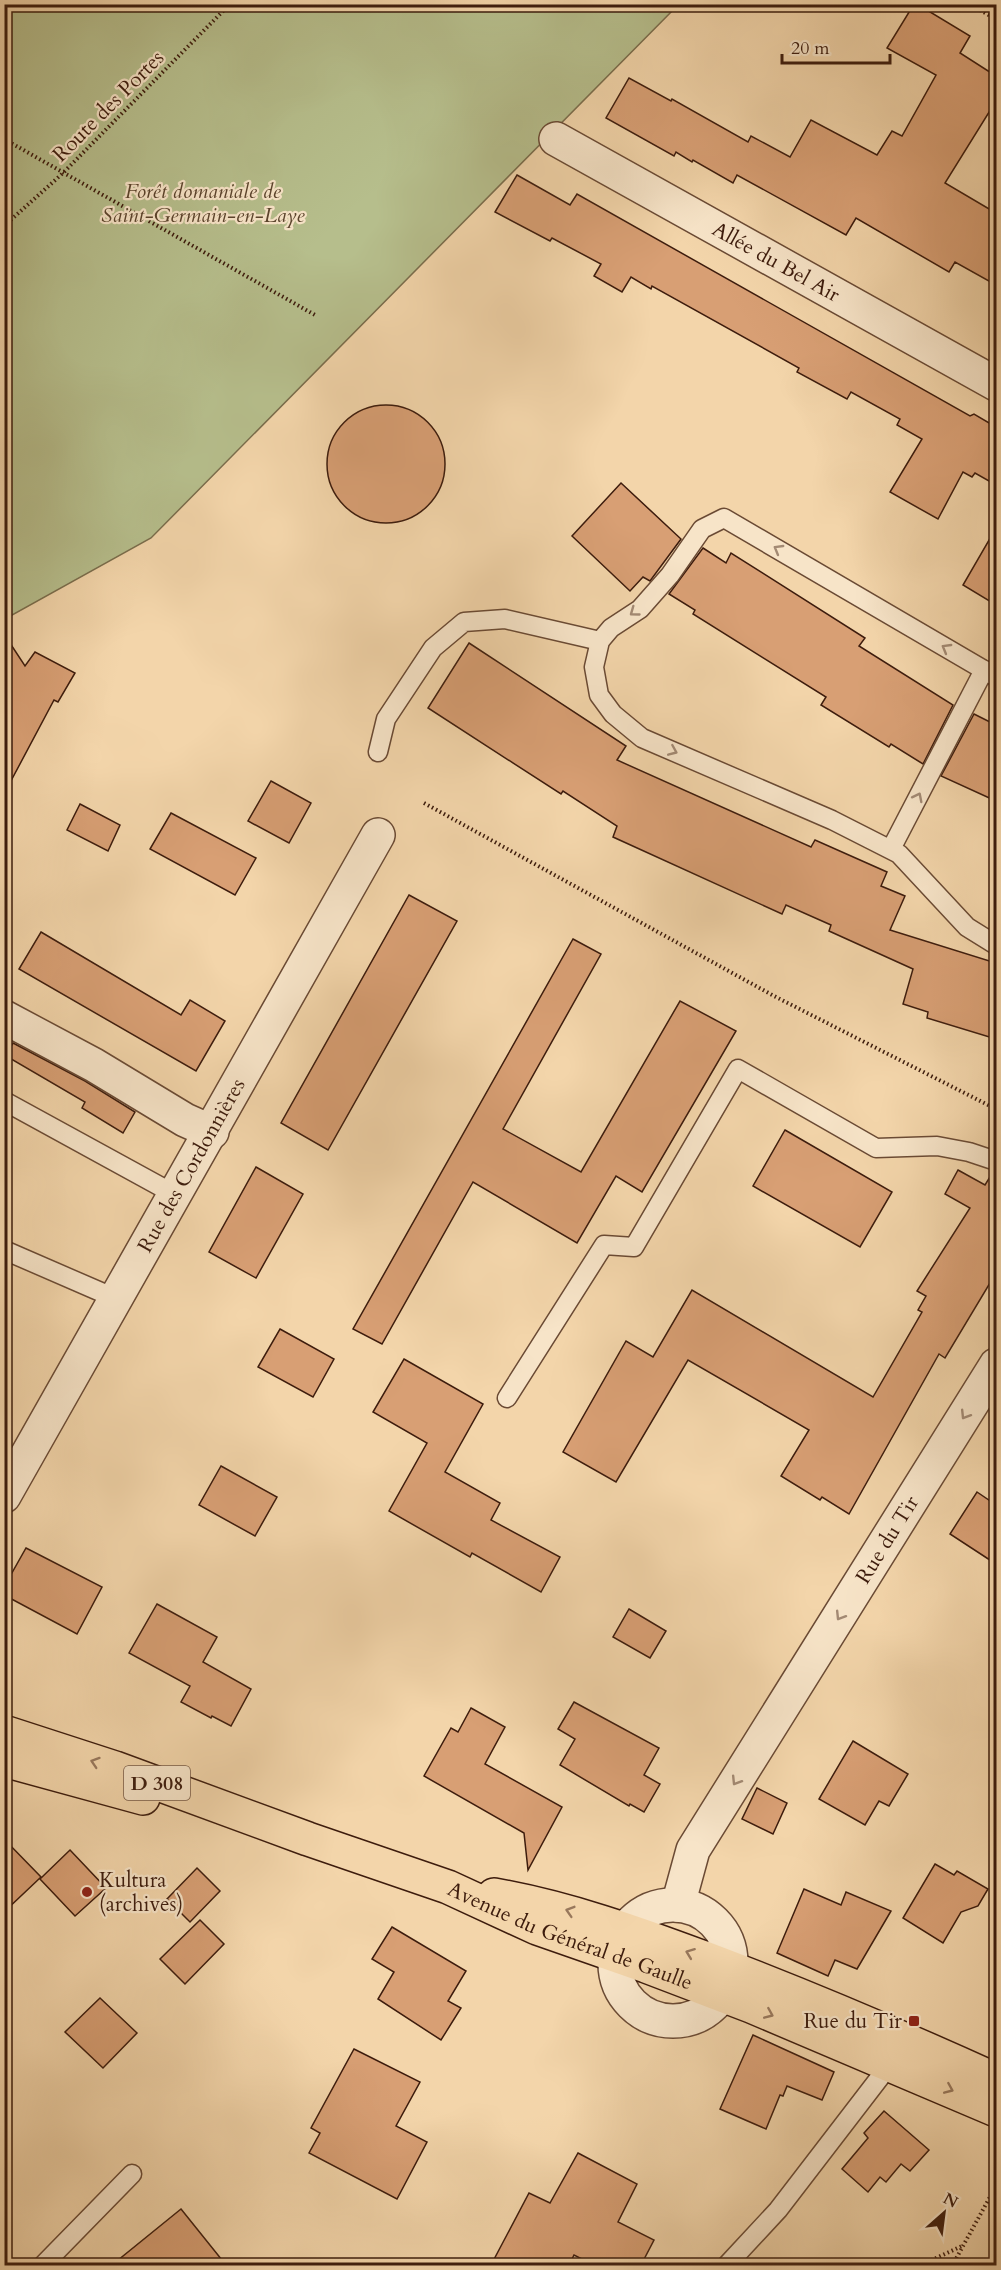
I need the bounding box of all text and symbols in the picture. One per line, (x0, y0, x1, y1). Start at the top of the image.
scale bar (782, 27, 890, 65)
text: 20 m (791, 36, 830, 61)
street label: Route des Portes (46, 44, 171, 169)
park label: Forêt domaniale de Saint-Germain-en-Laye (101, 177, 306, 230)
street label: Allée du Bel Air (707, 215, 845, 309)
one-way arrow (774, 545, 784, 556)
one-way arrow (630, 605, 641, 616)
one-way arrow (942, 643, 952, 655)
one-way arrow (666, 744, 677, 756)
one-way arrow (911, 793, 922, 804)
street label: Rue des Cordonnières (131, 1073, 252, 1258)
one-way arrow (961, 1409, 973, 1419)
street label: Rue du Tir (849, 1490, 926, 1589)
one-way arrow (835, 1610, 847, 1620)
one-way arrow (90, 1756, 101, 1769)
road number: D 308 (124, 1766, 190, 1800)
one-way arrow (732, 1774, 743, 1785)
place label: Kultura (archives) (99, 1866, 183, 1919)
street label: Avenue du Général de Gaulle (443, 1875, 697, 1997)
marker: Kultura (archives) (80, 1885, 94, 1899)
one-way arrow (565, 1906, 576, 1918)
one-way arrow (685, 1948, 696, 1961)
one-way arrow (762, 2007, 773, 2019)
place label: Rue du Tir (803, 2007, 902, 2036)
marker: Rue du Tir (907, 2014, 921, 2028)
one-way arrow (942, 2082, 953, 2094)
north arrow (914, 2183, 974, 2243)
text: N (939, 2188, 962, 2214)

